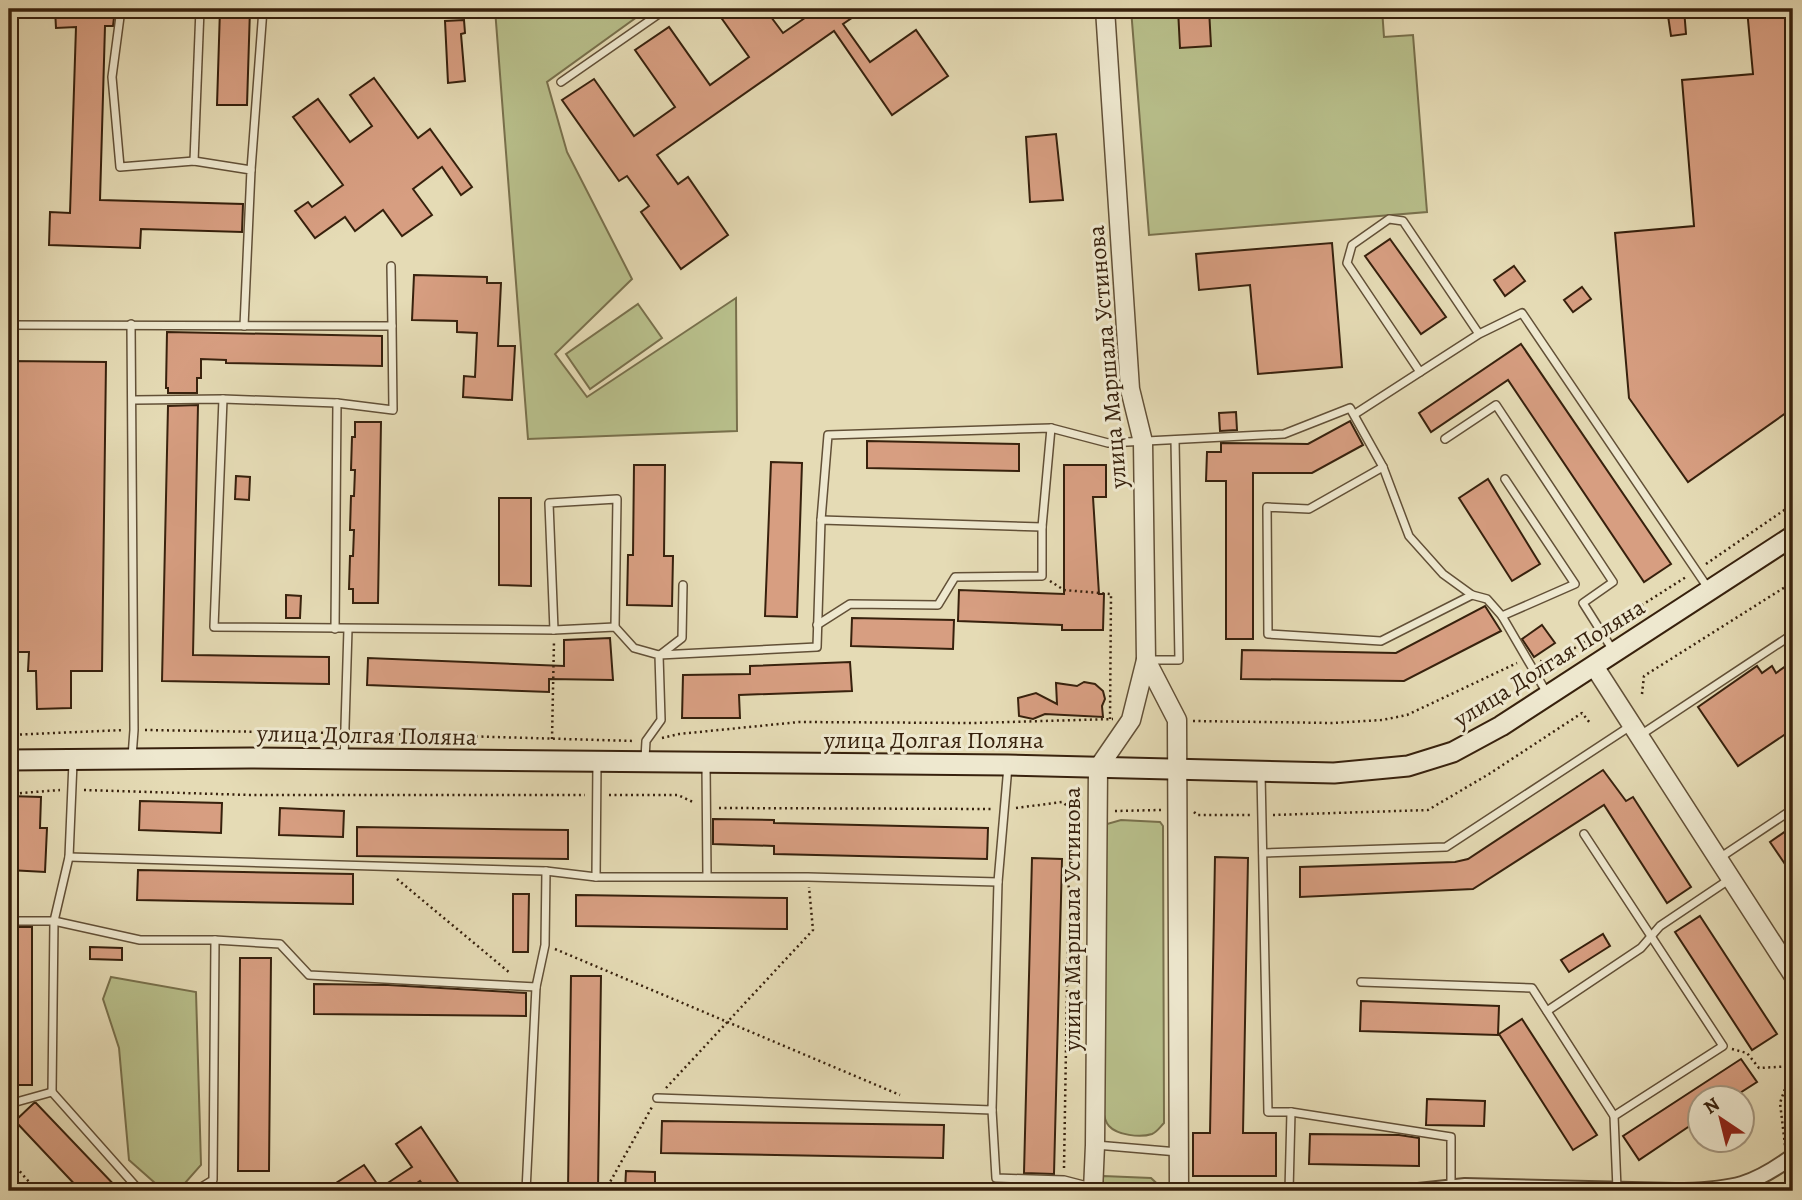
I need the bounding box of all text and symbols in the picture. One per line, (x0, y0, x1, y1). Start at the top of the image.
street label: улица Маршала Устинова (1080, 224, 1135, 491)
street label: улица Долгая Поляна (1446, 591, 1651, 735)
street label: улица Долгая Поляна (256, 717, 477, 753)
street label: улица Долгая Поляна (823, 724, 1044, 756)
street label: улица Маршала Устинова (1056, 787, 1088, 1052)
north arrow (1686, 1084, 1756, 1154)
text: N (1699, 1091, 1725, 1121)

